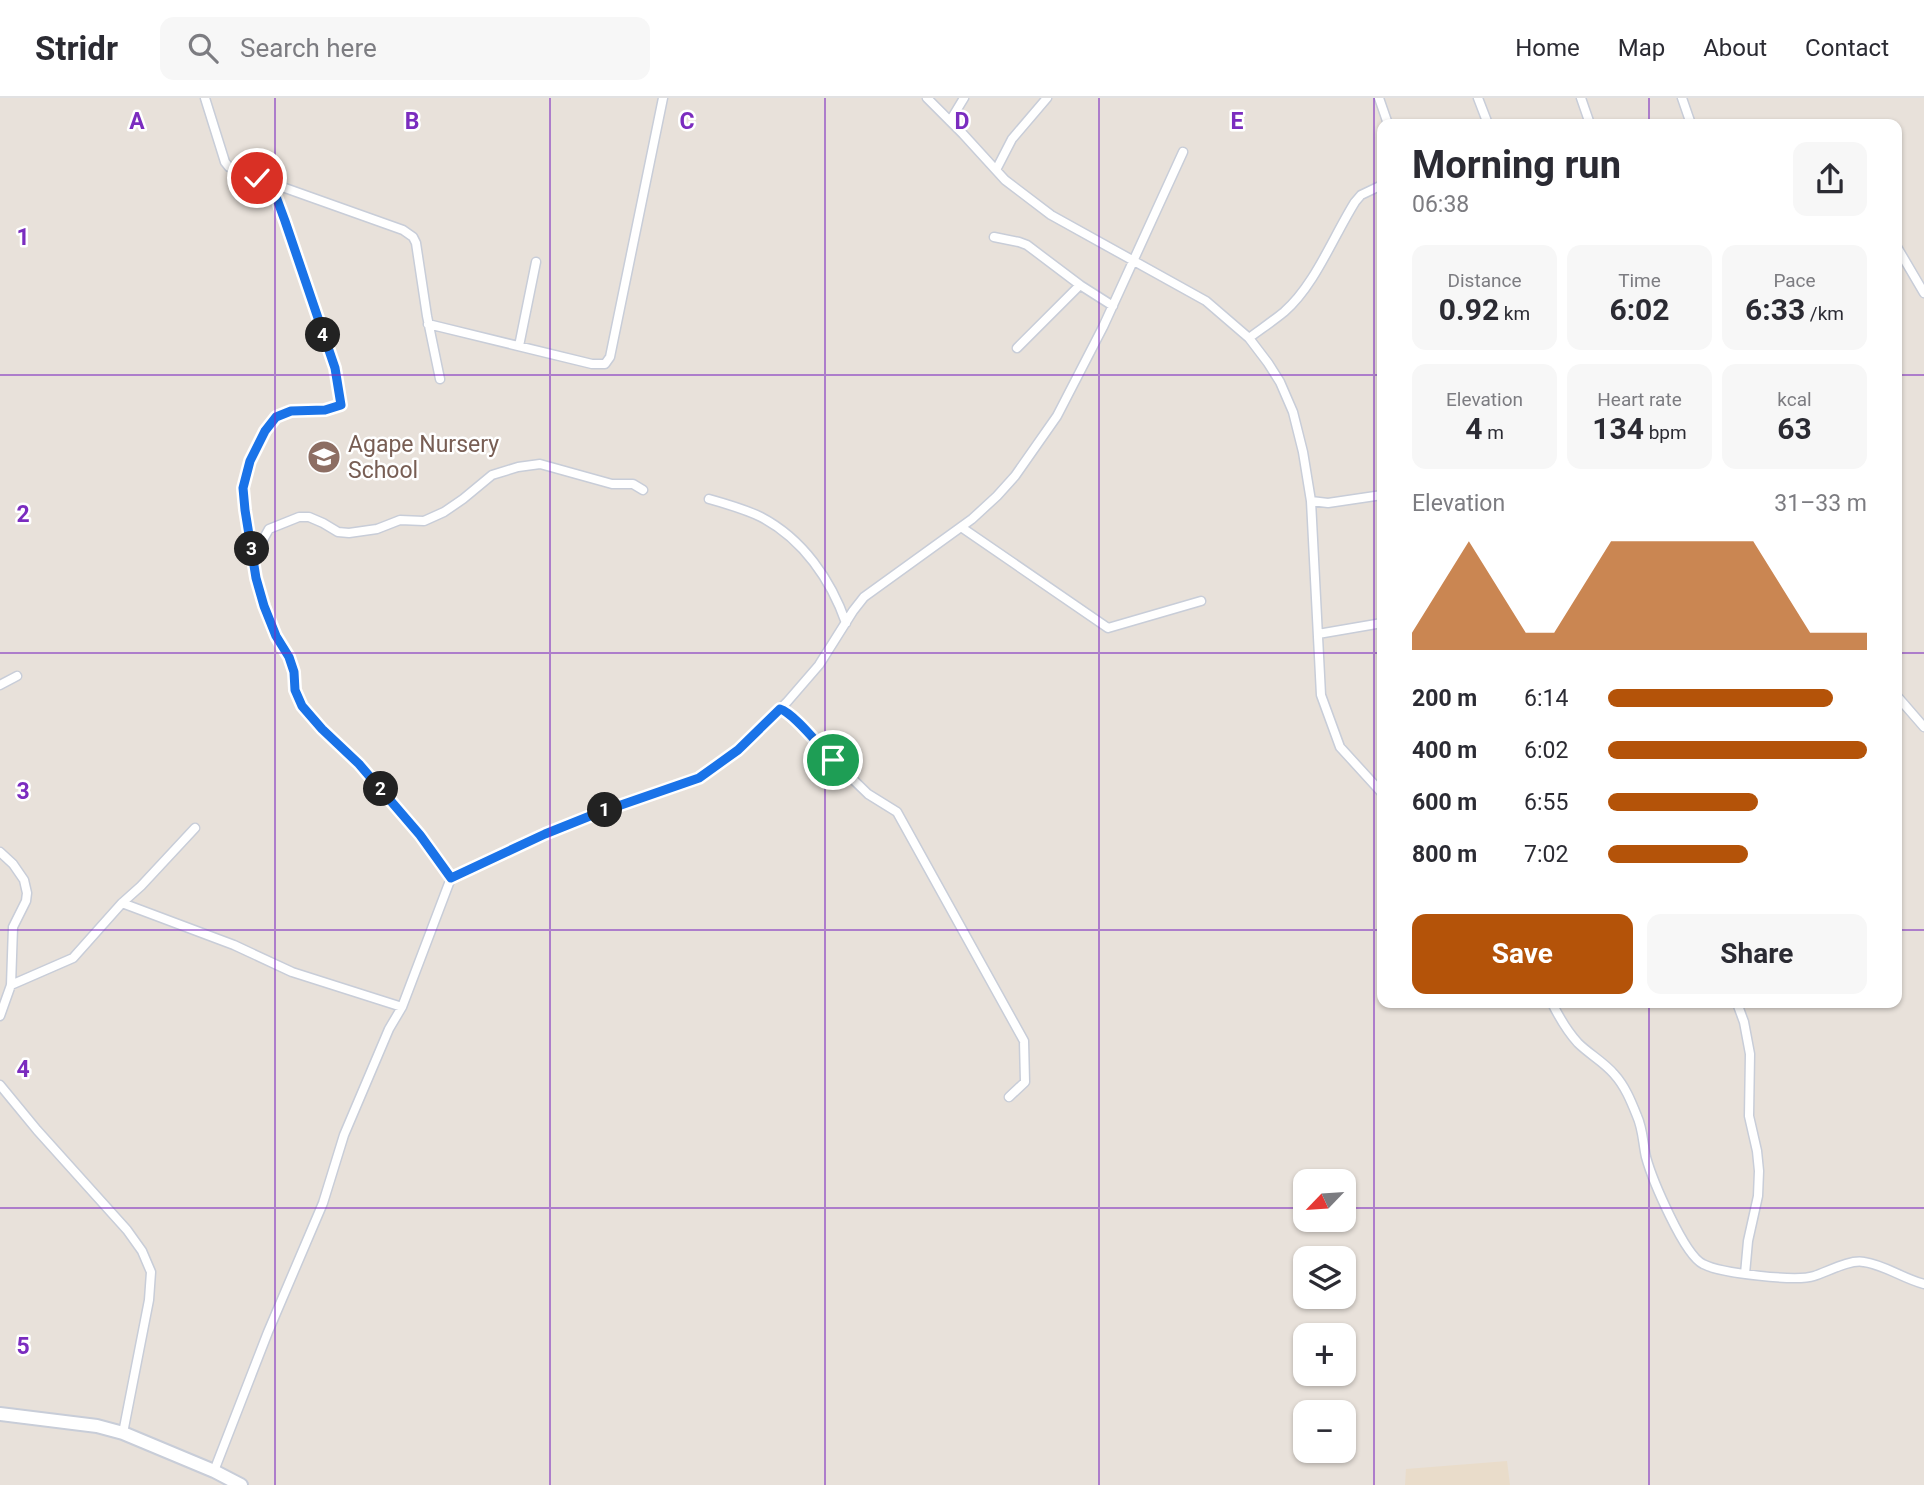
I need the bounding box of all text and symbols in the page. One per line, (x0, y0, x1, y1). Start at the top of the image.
search box (160, 17, 650, 80)
text: Stridr (35, 29, 118, 68)
icon: search (184, 29, 222, 67)
text: Search here (240, 33, 377, 63)
text: Home (1515, 34, 1580, 62)
text: Map (1618, 34, 1665, 62)
text: About (1703, 34, 1767, 62)
text: Contact (1805, 34, 1889, 62)
text: A (129, 108, 145, 135)
text: B (405, 108, 419, 135)
text: C (679, 108, 695, 135)
text: D (955, 108, 969, 135)
text: E (1231, 108, 1244, 135)
button: share (1793, 142, 1867, 216)
text: Morning run (1412, 143, 1621, 187)
pin (227, 148, 287, 208)
icon: check (238, 159, 276, 197)
text: 06:38 (1412, 191, 1469, 218)
text: 1 (16, 224, 30, 251)
text: Distance (1448, 269, 1521, 292)
text: Time (1618, 269, 1661, 292)
text: Pace (1773, 269, 1816, 292)
text: 0.92 (1439, 292, 1499, 327)
text: 6:02 (1609, 292, 1670, 327)
text: 6:33 (1745, 292, 1805, 327)
text: km (1499, 302, 1530, 325)
text: /km (1805, 302, 1844, 325)
pin: 4 (306, 317, 340, 352)
text: 4 (317, 323, 328, 346)
text: Elevation (1446, 388, 1523, 411)
text: Heart rate (1597, 388, 1682, 411)
text: kcal (1777, 388, 1812, 411)
text: 4 (1465, 411, 1482, 446)
text: 134 (1592, 411, 1644, 446)
text: 63 (1777, 411, 1812, 446)
text: m (1482, 421, 1504, 444)
text: bpm (1644, 421, 1687, 444)
place label: Agape Nursery School (348, 431, 499, 484)
school or university icon: Agape Nursery School (305, 438, 343, 476)
text: Elevation (1412, 490, 1505, 517)
text: 31–33 m (1774, 490, 1867, 517)
text: 2 (16, 501, 30, 528)
pin: 3 (234, 532, 270, 566)
text: 3 (246, 537, 257, 560)
text: 200 m (1412, 685, 1477, 712)
text: 6:14 (1524, 685, 1568, 712)
pin (803, 730, 863, 790)
text: 400 m (1412, 737, 1477, 764)
text: 6:02 (1524, 737, 1568, 764)
icon: arrive (814, 741, 852, 779)
pin: 2 (364, 772, 398, 806)
text: 2 (375, 777, 386, 800)
text: 3 (16, 778, 30, 805)
text: 600 m (1412, 789, 1477, 816)
text: 6:55 (1524, 789, 1568, 816)
pin: 1 (588, 792, 622, 828)
text: 1 (599, 798, 610, 821)
text: 800 m (1412, 841, 1477, 868)
text: 7:02 (1524, 841, 1568, 868)
button: Save (1412, 914, 1633, 994)
button: Share (1647, 914, 1867, 994)
text: 4 (16, 1056, 30, 1083)
north arrow (1293, 1169, 1356, 1232)
map controls (1293, 1169, 1356, 1463)
button: layers (1293, 1246, 1356, 1309)
button: + (1293, 1323, 1356, 1386)
text: 5 (16, 1333, 30, 1360)
button: − (1293, 1400, 1356, 1463)

